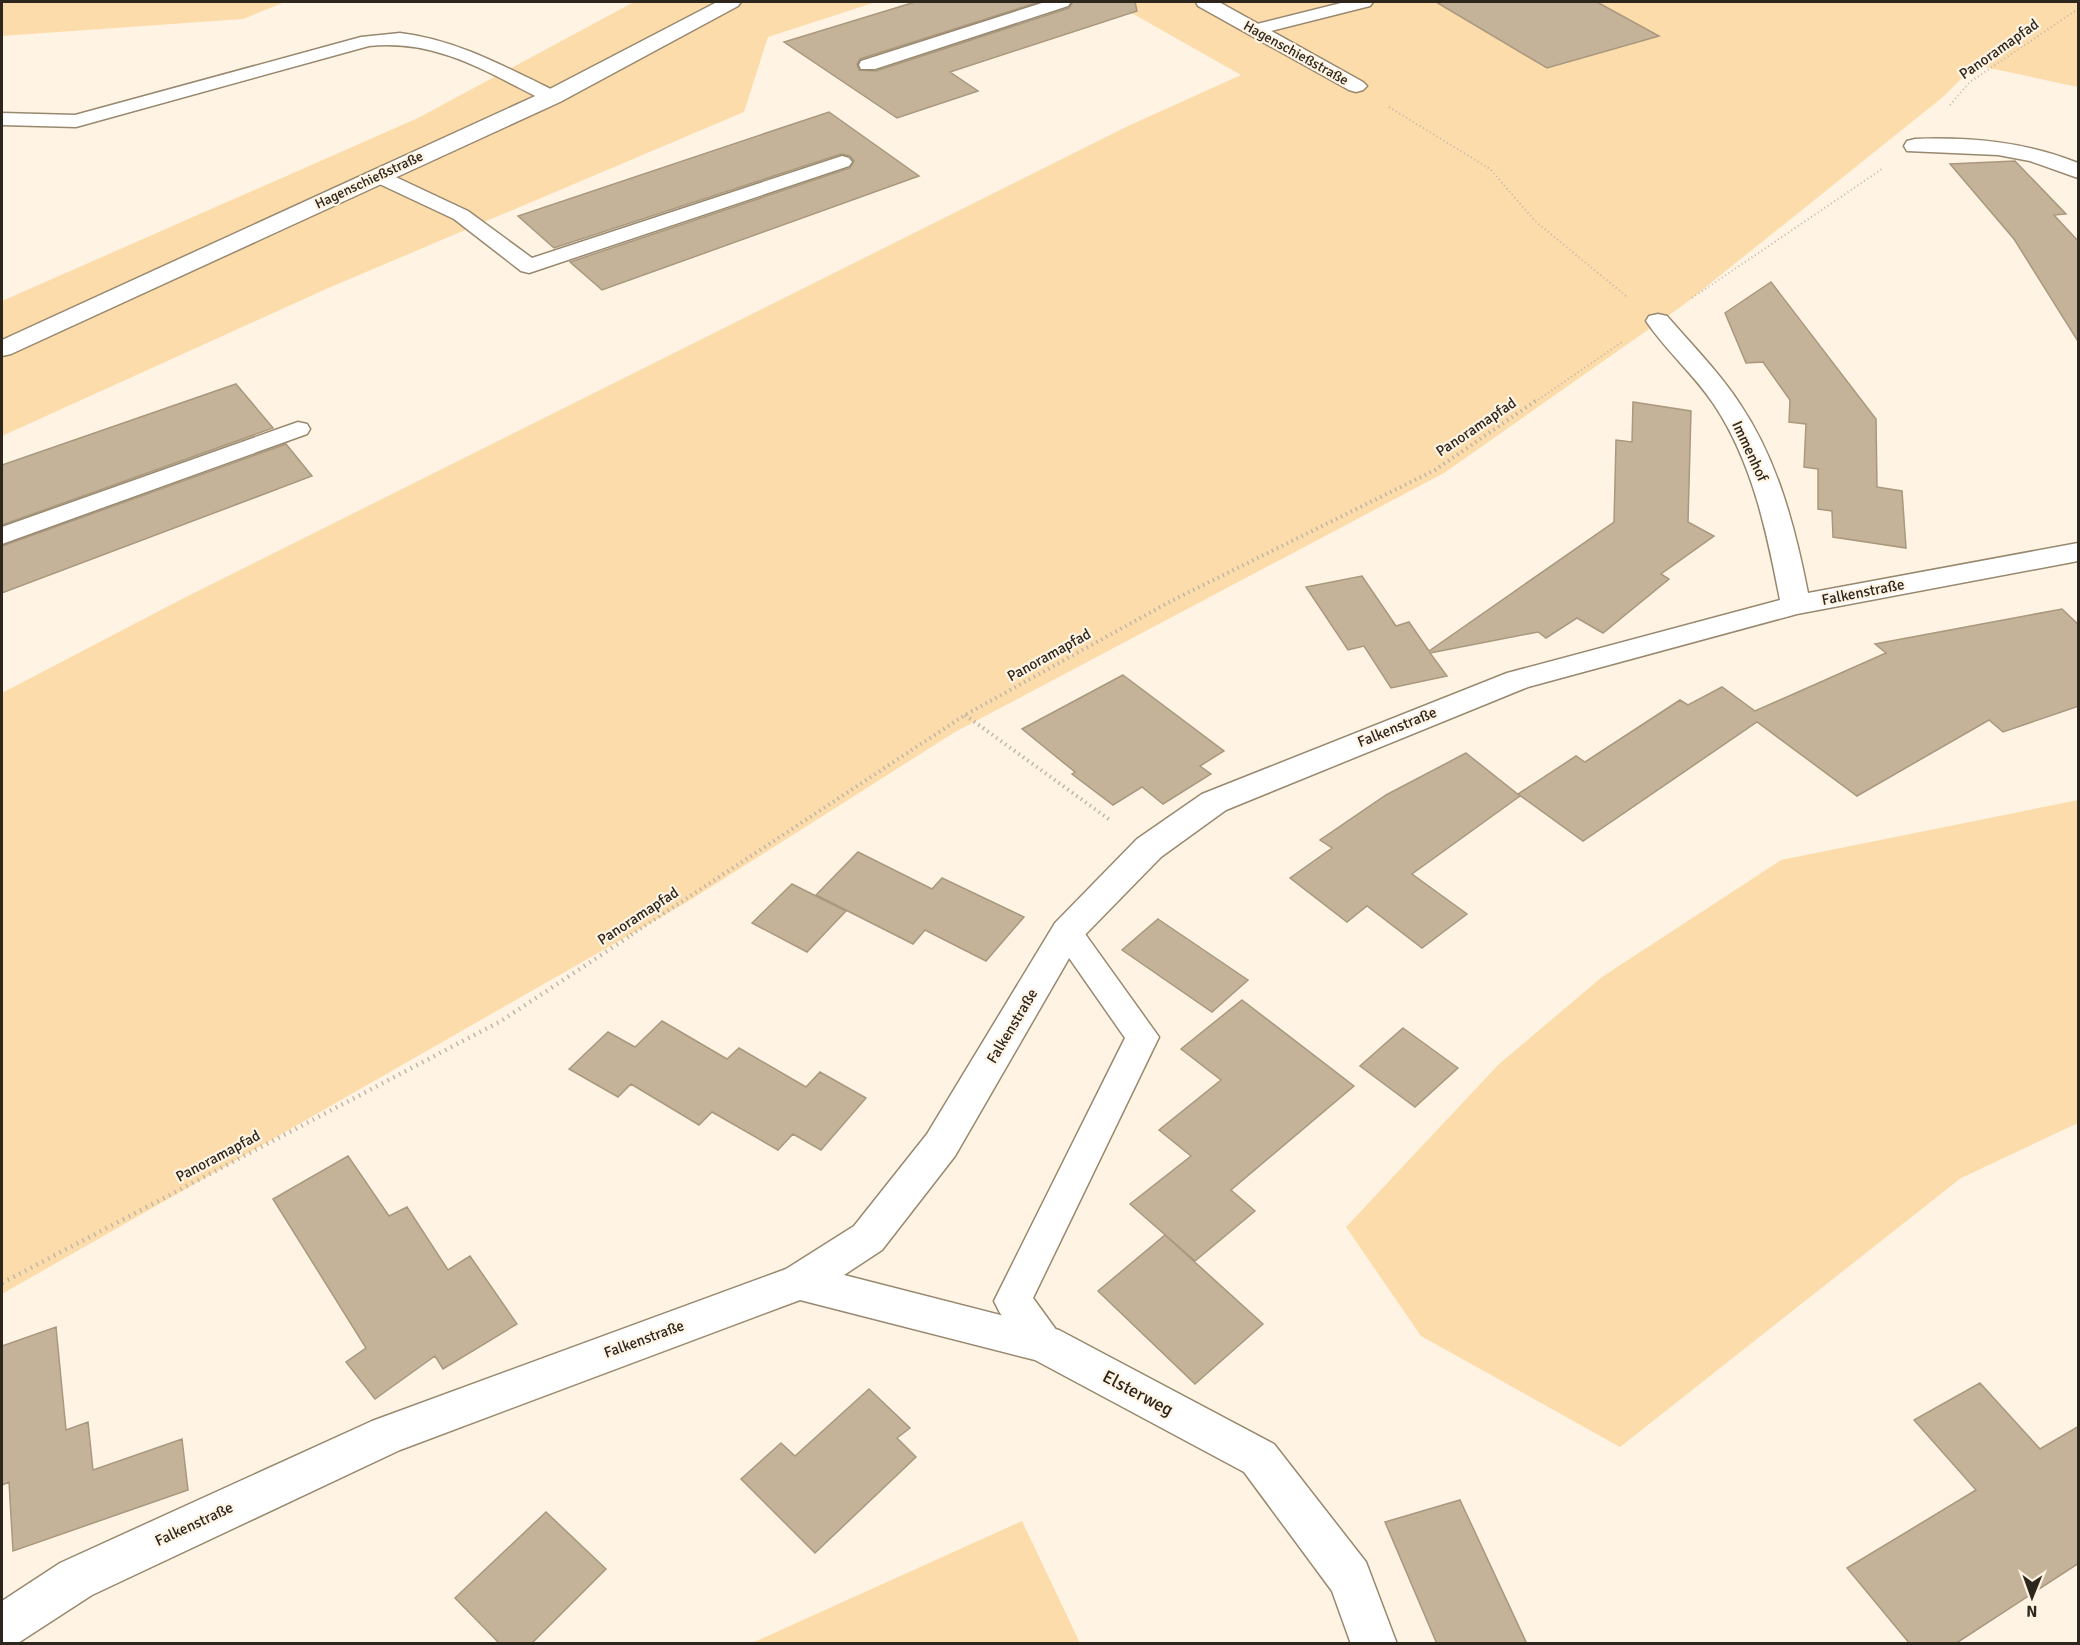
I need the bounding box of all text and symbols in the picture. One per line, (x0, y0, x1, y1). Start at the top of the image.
street label: Panoramapfad (1956, 15, 2042, 83)
street label: Hagenschießstraße (1241, 17, 1351, 89)
street label: Hagenschießstraße (312, 147, 426, 213)
street label: Panoramapfad (1432, 394, 1520, 460)
street label: Immenhof (1728, 418, 1772, 485)
street label: Falkenstraße (1820, 575, 1906, 609)
street label: Panoramapfad (1004, 625, 1094, 685)
street label: Falkenstraße (1355, 703, 1439, 751)
street label: Panoramapfad (594, 883, 682, 949)
street label: Falkenstraße (983, 985, 1041, 1067)
street label: Panoramapfad (173, 1126, 263, 1186)
street label: Falkenstraße (601, 1316, 687, 1362)
street label: Elsterweg (1099, 1365, 1177, 1421)
street label: Falkenstraße (152, 1498, 236, 1550)
north arrow (2002, 1567, 2062, 1627)
text: N (2026, 1601, 2037, 1621)

